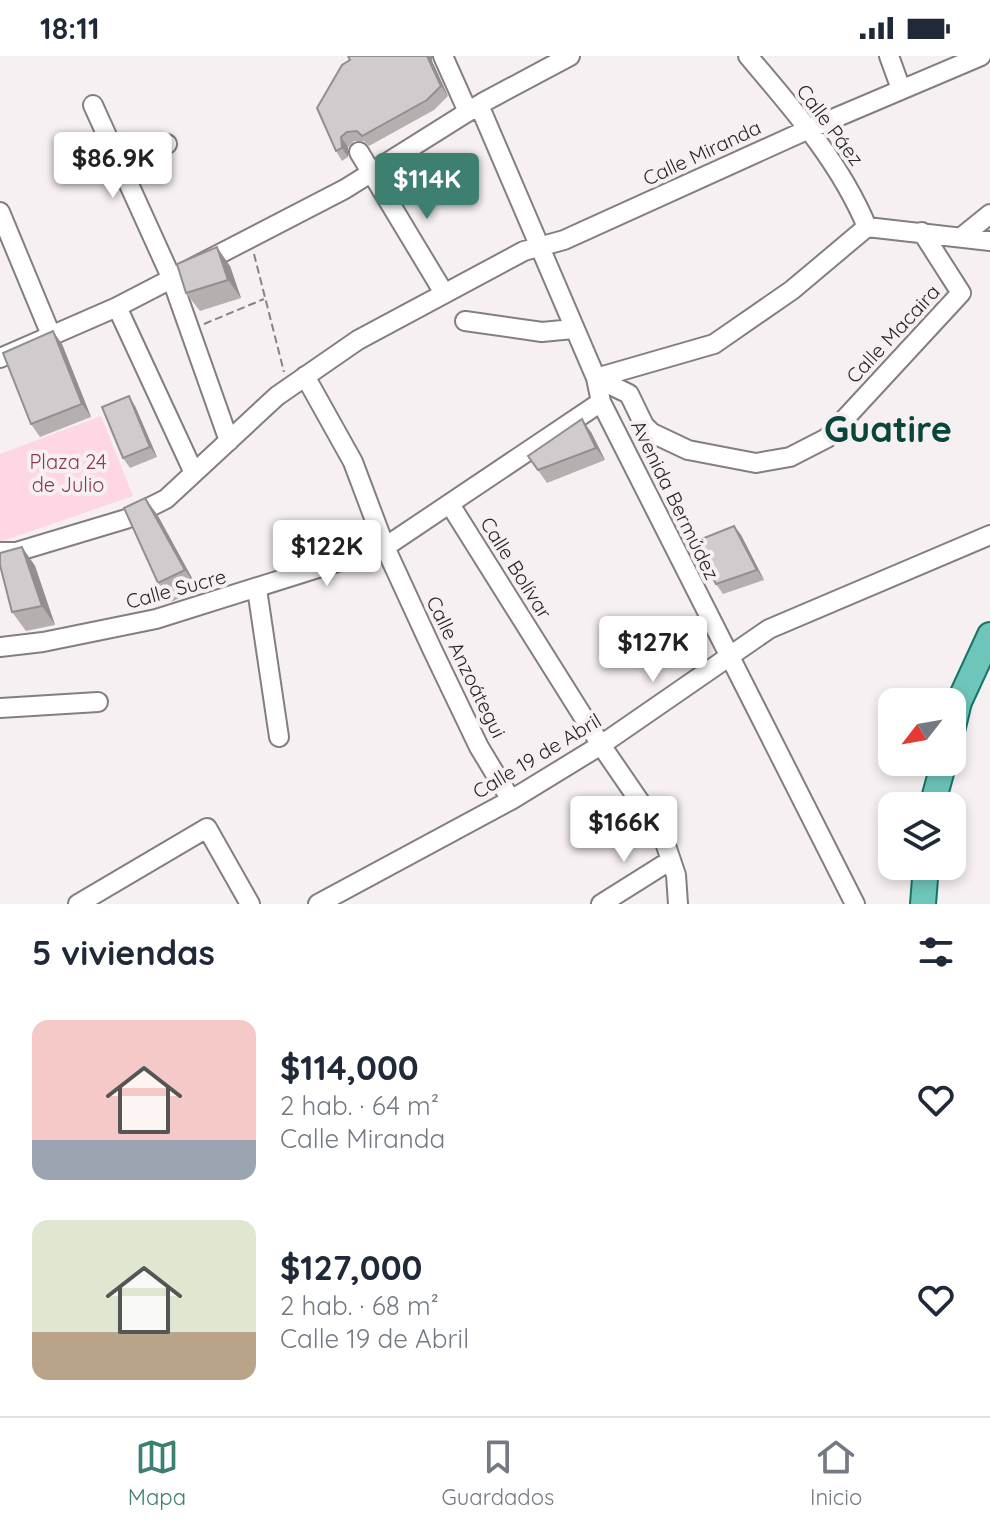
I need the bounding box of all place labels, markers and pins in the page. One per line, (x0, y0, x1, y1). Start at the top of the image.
pin: $86.9K (48, 132, 178, 200)
pin: $114K (371, 153, 483, 221)
pin: $122K (271, 520, 383, 588)
pin: $127K (597, 616, 709, 684)
pin: $166K (568, 796, 680, 864)

